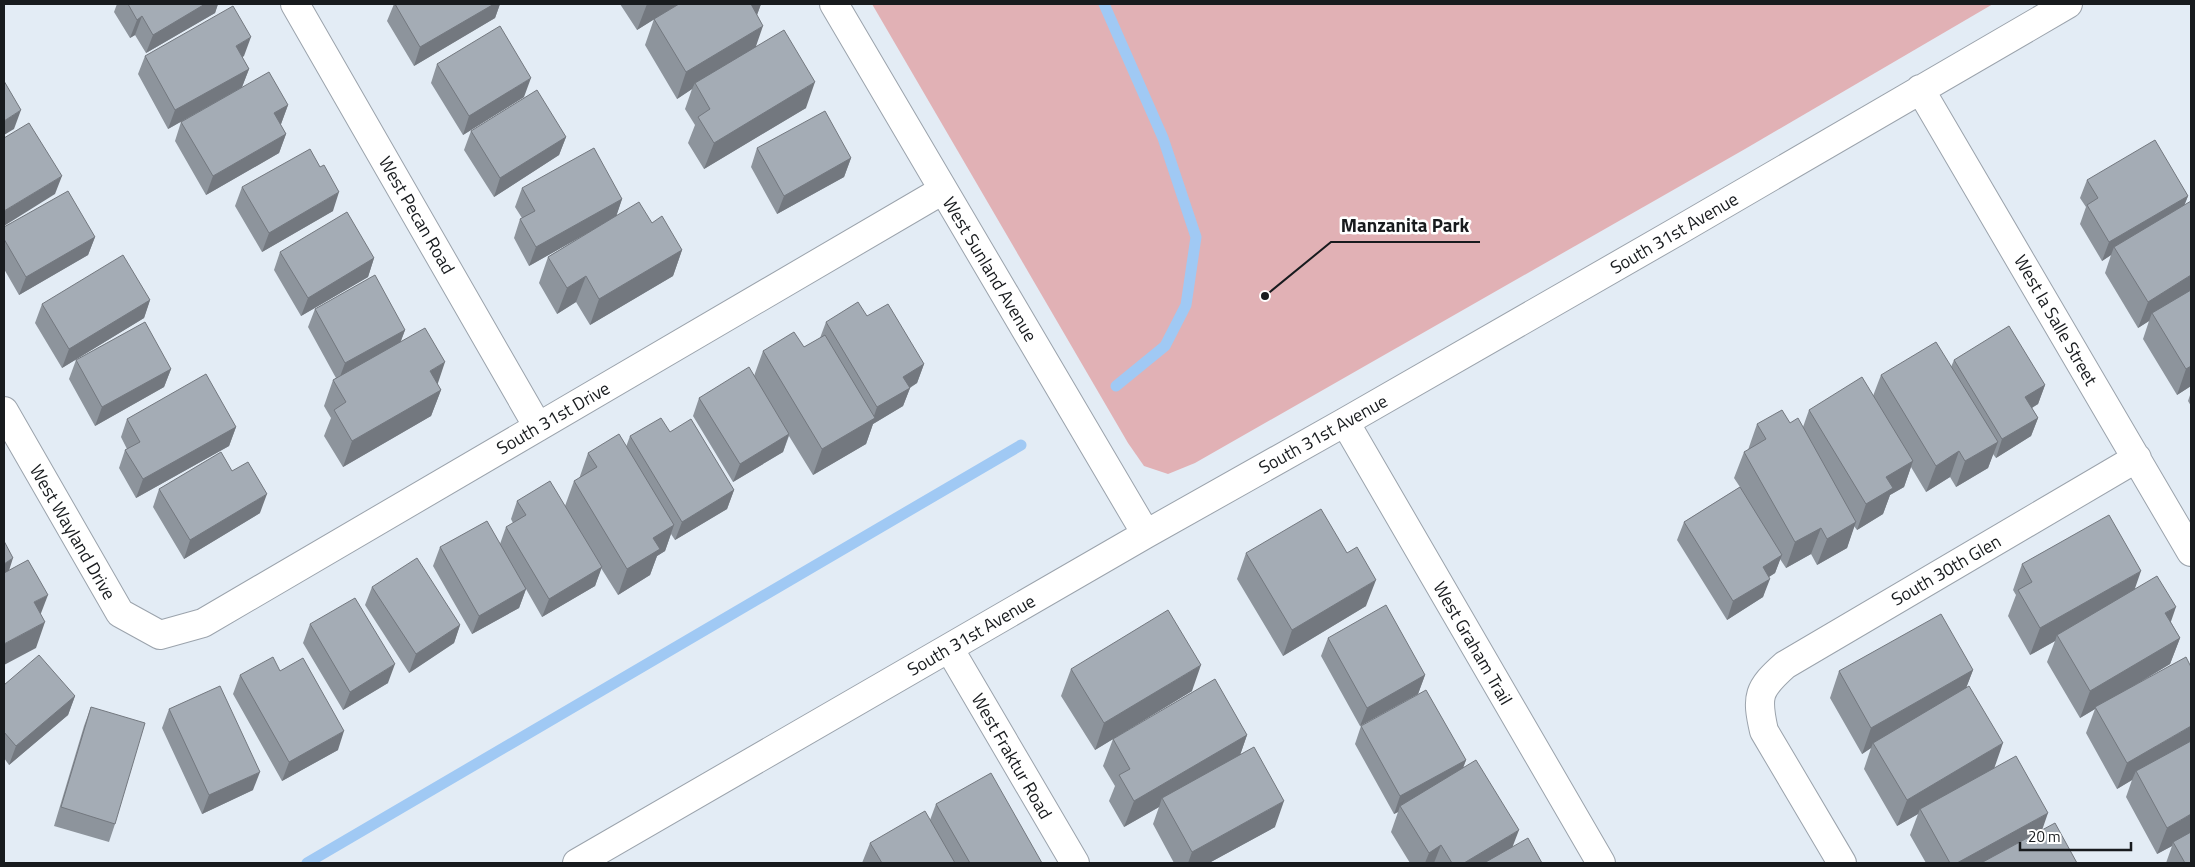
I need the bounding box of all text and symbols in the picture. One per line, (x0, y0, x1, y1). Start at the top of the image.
street label: West Pecan Road (372, 151, 462, 279)
street label: South 31st Avenue (1605, 185, 1743, 281)
street label: West Sunland Avenue (936, 191, 1044, 347)
callout: Manzanita Park (1331, 208, 1480, 242)
text: Manzanita Park (1341, 210, 1470, 239)
street label: West la Salle Street (2008, 250, 2105, 391)
street label: South 31st Drive (491, 375, 615, 461)
street label: South 31st Avenue (1254, 387, 1392, 481)
street label: West Wayland Drive (23, 459, 123, 605)
street label: South 30th Glen (1886, 528, 2006, 612)
street label: West Graham Trail (1427, 576, 1519, 710)
street label: South 31st Avenue (902, 587, 1040, 683)
street label: West Fraktur Road (965, 688, 1059, 824)
scale bar (2020, 820, 2131, 852)
text: 20 m (2028, 825, 2061, 848)

